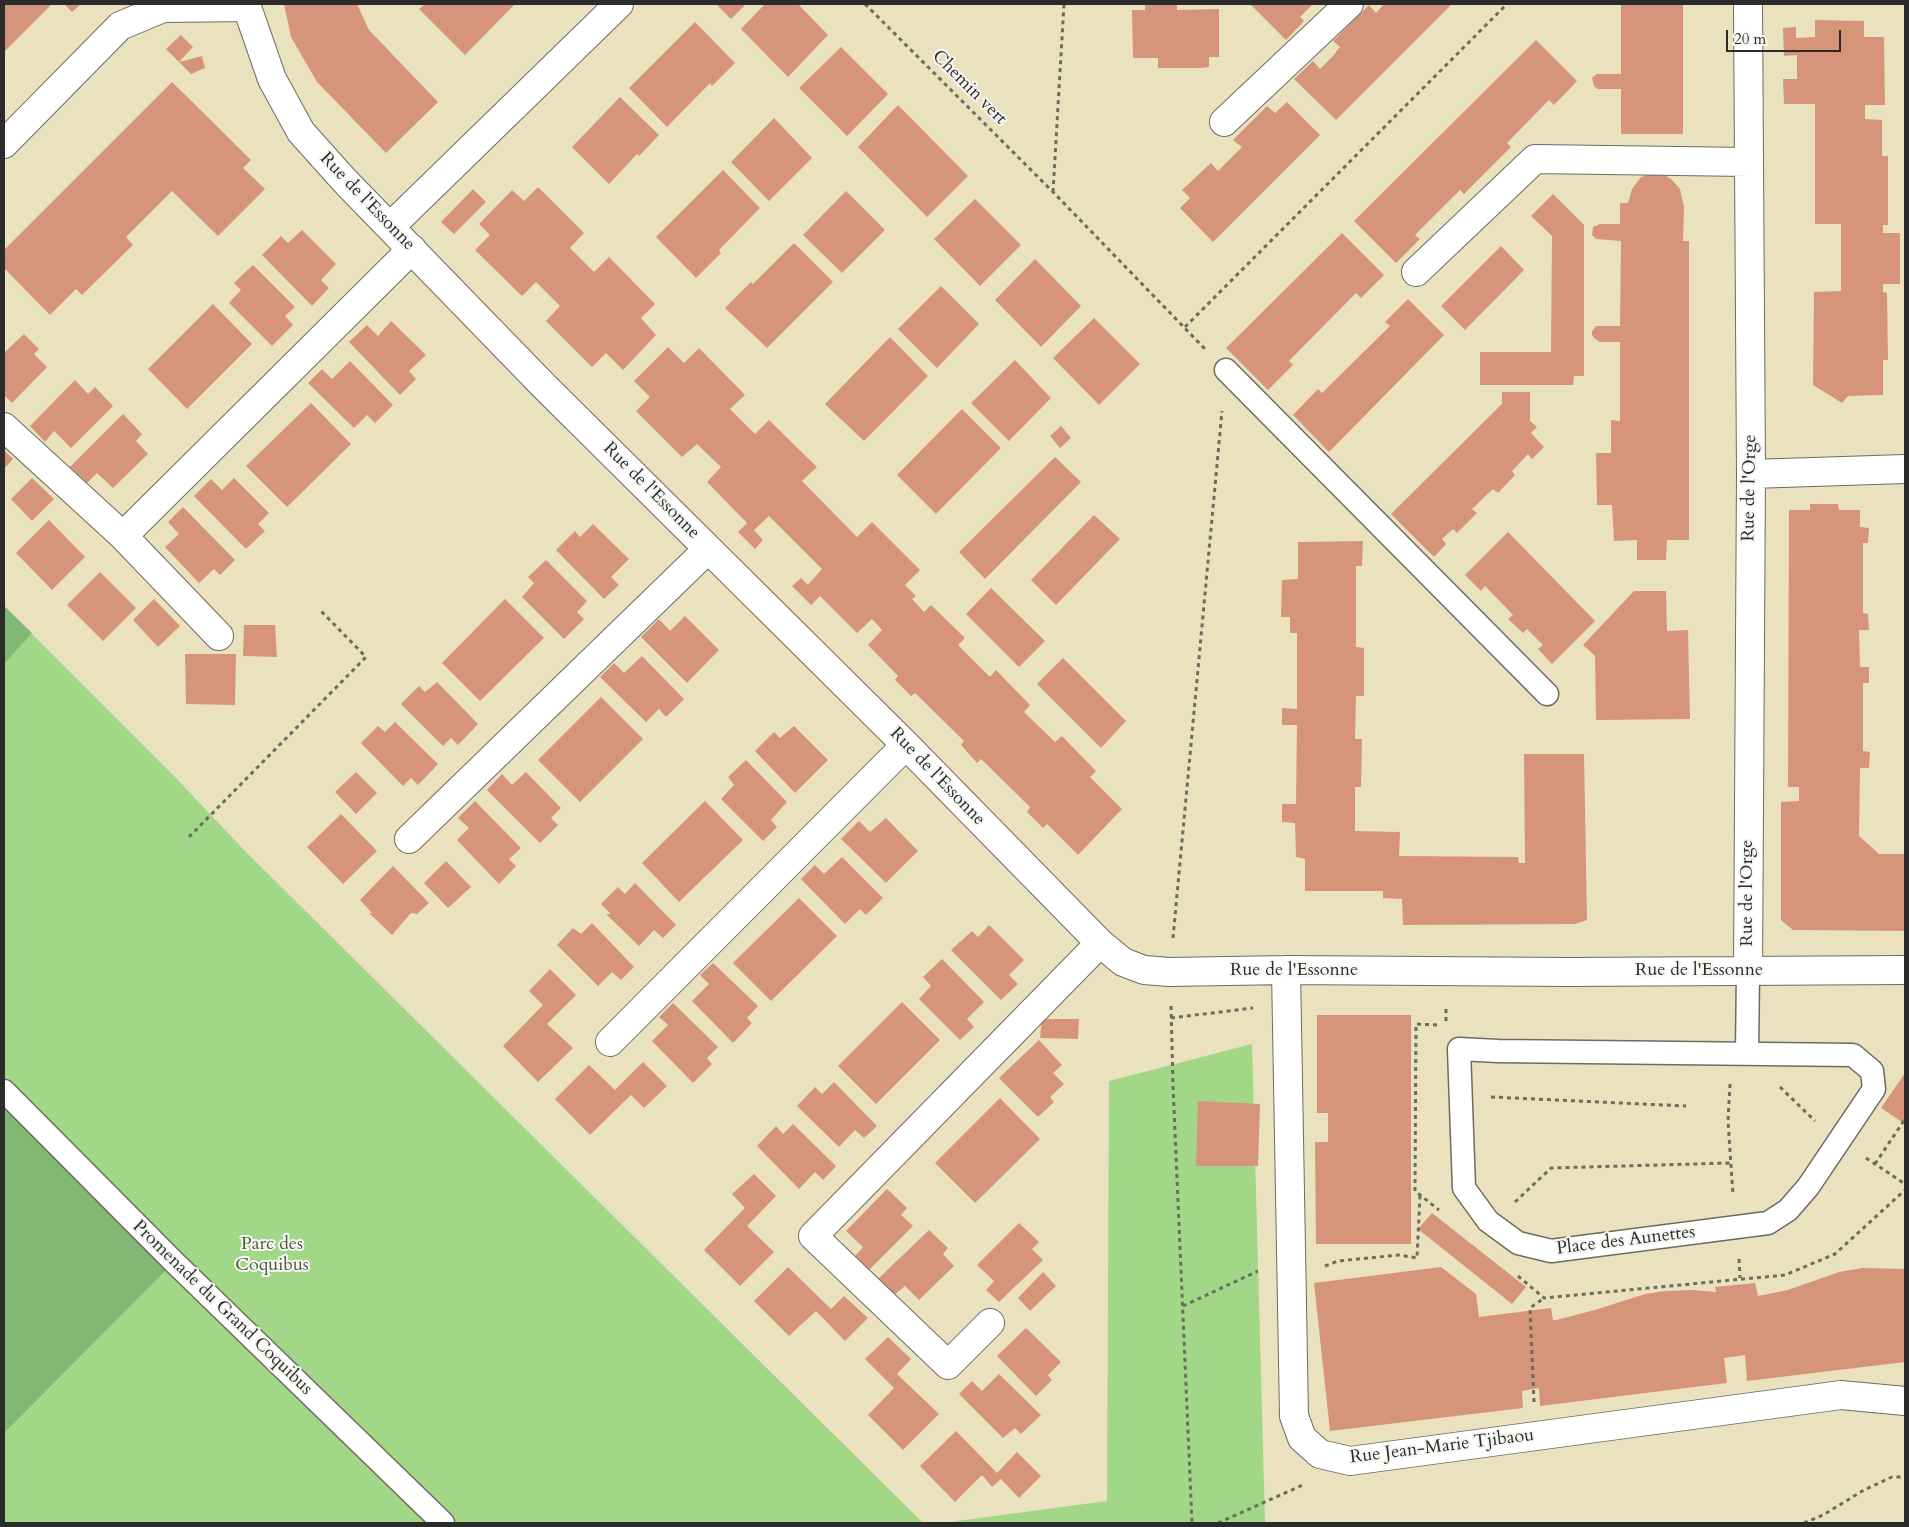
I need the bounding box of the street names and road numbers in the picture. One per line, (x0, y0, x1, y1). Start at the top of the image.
street label: Chemin vert (927, 46, 1011, 130)
street label: Rue de l'Essonne (315, 148, 419, 256)
street label: Rue de l'Orge (1738, 434, 1762, 542)
street label: Rue de l'Essonne (598, 438, 704, 544)
street label: Rue de l'Essonne (885, 723, 989, 831)
street label: Rue de l'Orge (1737, 840, 1759, 946)
street label: Rue de l'Essonne (1230, 960, 1358, 982)
street label: Rue de l'Essonne (1635, 960, 1763, 982)
street label: Promenade du Grand Coquibus (127, 1216, 317, 1400)
street label: Place des Aunettes (1555, 1222, 1697, 1260)
street label: Rue Jean-Marie Tjibaou (1349, 1425, 1535, 1469)

